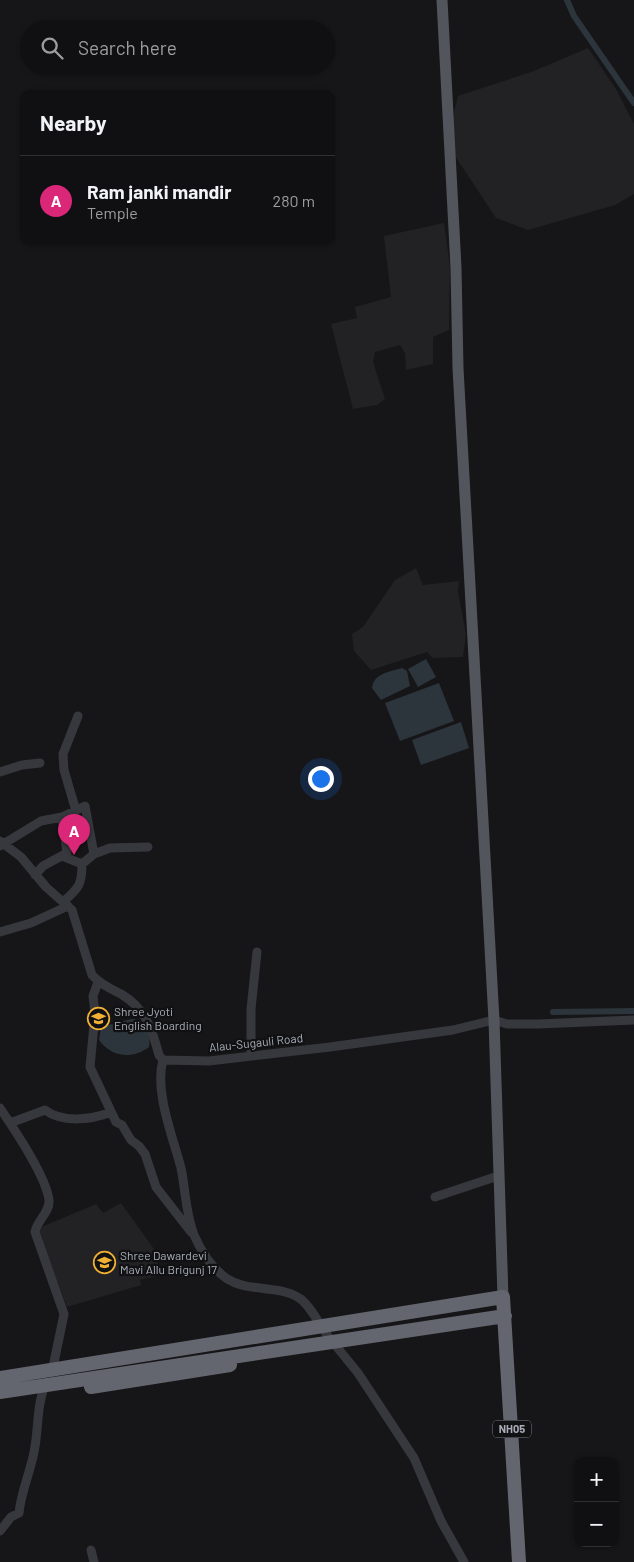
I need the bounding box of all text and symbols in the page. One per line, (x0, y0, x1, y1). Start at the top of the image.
search box (20, 20, 335, 75)
icon: search (38, 34, 66, 62)
text: Search here (78, 36, 177, 59)
text: Nearby (40, 110, 106, 135)
text: Ram janki mandir (87, 180, 231, 203)
text: A (51, 191, 61, 210)
text: 280 m (273, 191, 315, 210)
text: Temple (87, 203, 138, 222)
your location (308, 766, 334, 792)
pin: A (58, 814, 90, 855)
place label: Shree Jyoti English Boarding (114, 1004, 202, 1032)
school or university icon: Shree Jyoti English Boarding (86, 1007, 110, 1031)
street label: Alau-Sugauli Road (208, 1030, 304, 1054)
place label: Shree Dawardevi Mavi Allu Brigunj 17 (120, 1248, 217, 1276)
school or university icon: Shree Dawardevi Mavi Allu Brigunj 17 (92, 1251, 116, 1275)
road number: NH05 (493, 1420, 531, 1438)
map controls (574, 1457, 619, 1547)
button: + (574, 1457, 619, 1502)
button: − (574, 1502, 619, 1547)

